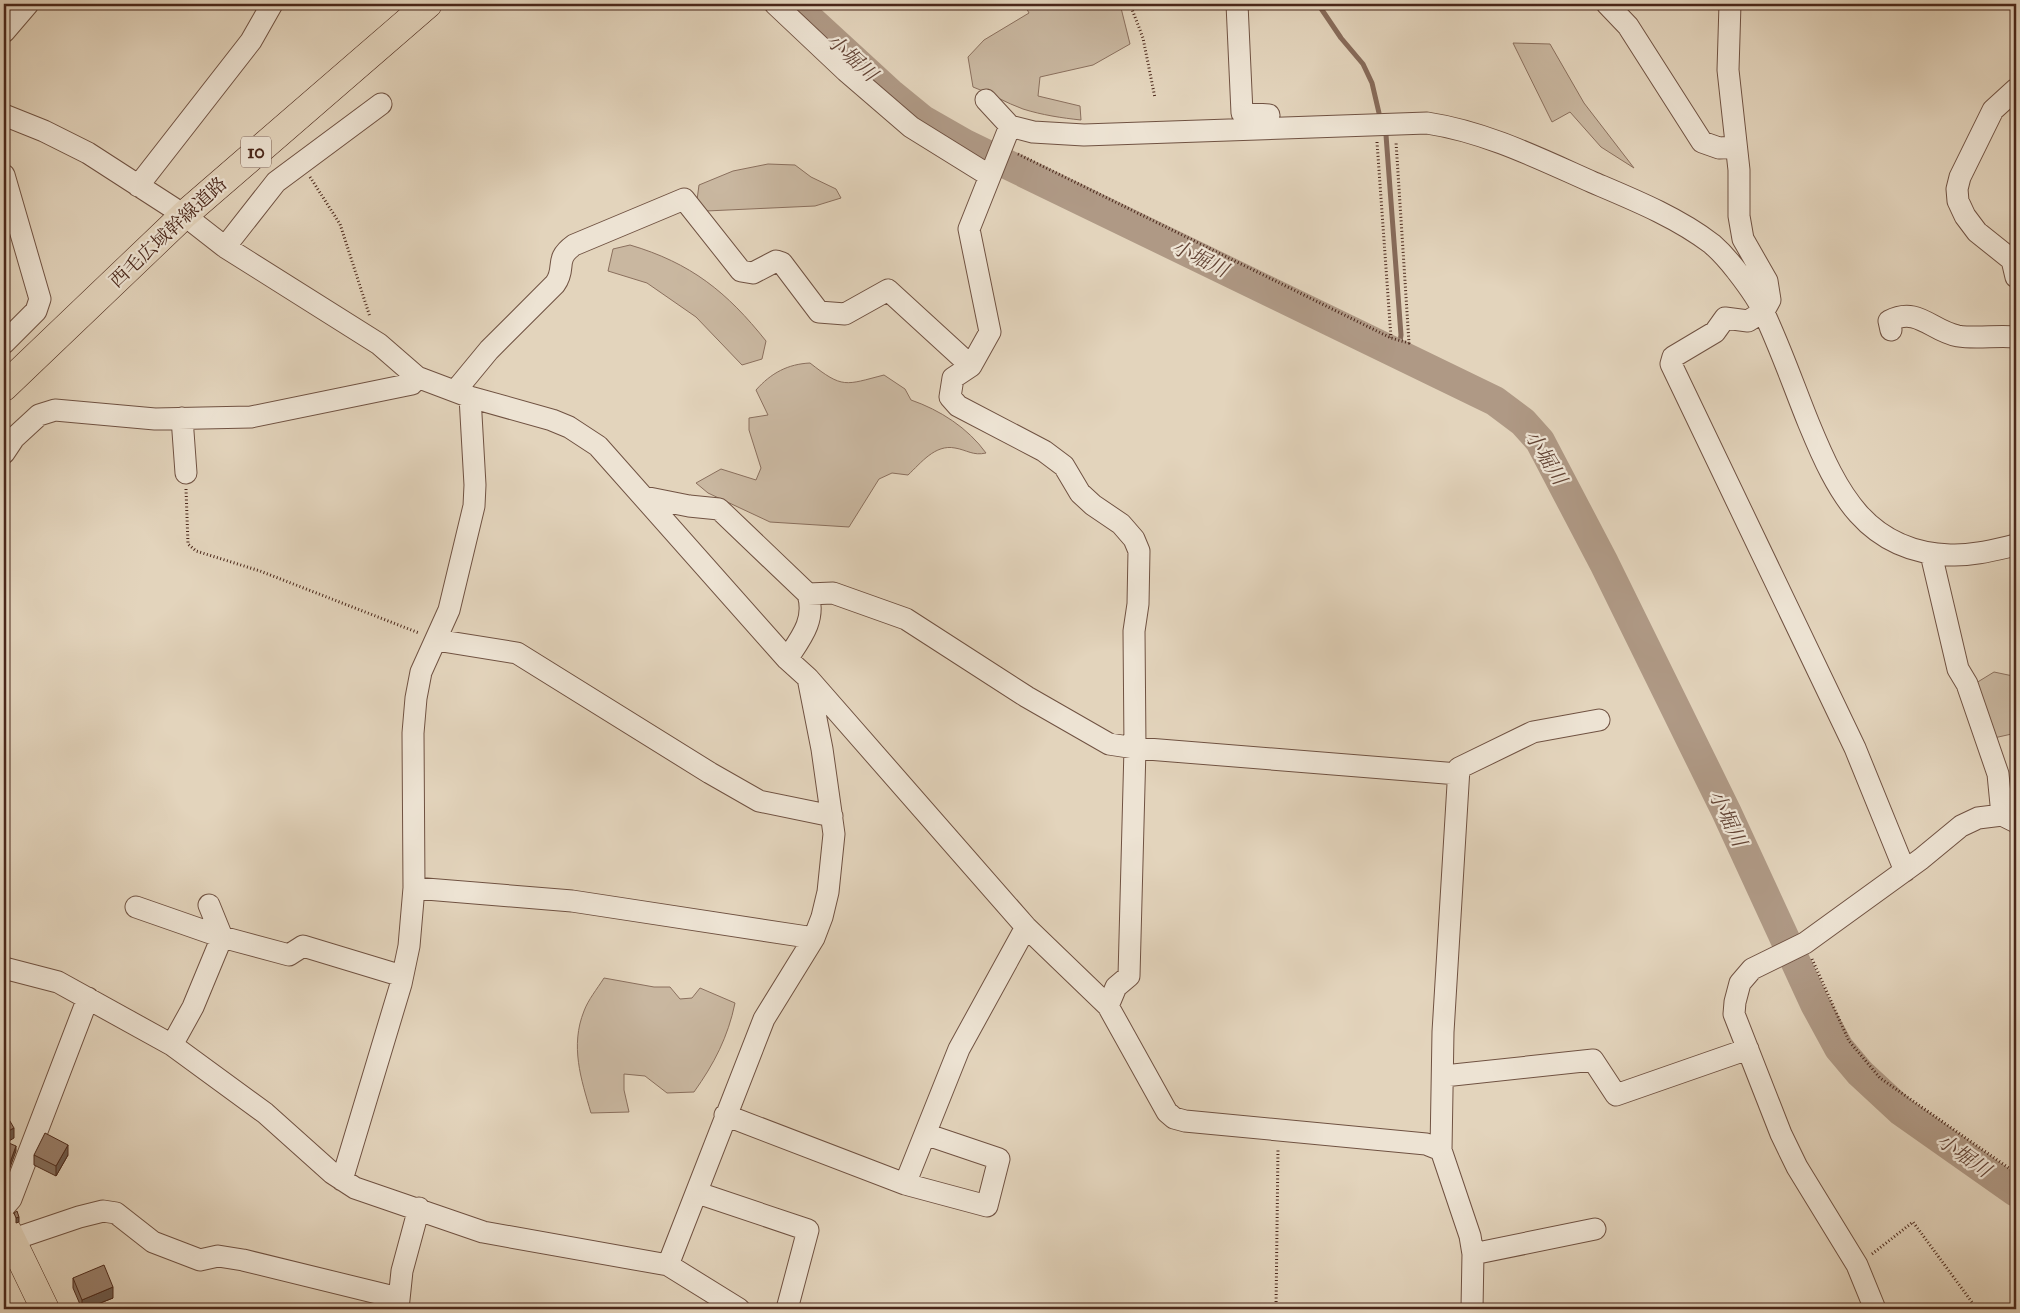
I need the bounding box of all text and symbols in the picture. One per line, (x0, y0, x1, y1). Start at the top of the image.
water label: 小堀川 (822, 28, 884, 87)
road number: 10 (241, 136, 271, 168)
street label: 西毛広域幹線道路 (105, 172, 231, 292)
water label: 小堀川 (1168, 234, 1234, 283)
water label: 小堀川 (1520, 425, 1573, 490)
water label: 小堀川 (1704, 786, 1753, 852)
water label: 小堀川 (1933, 1128, 1997, 1183)

